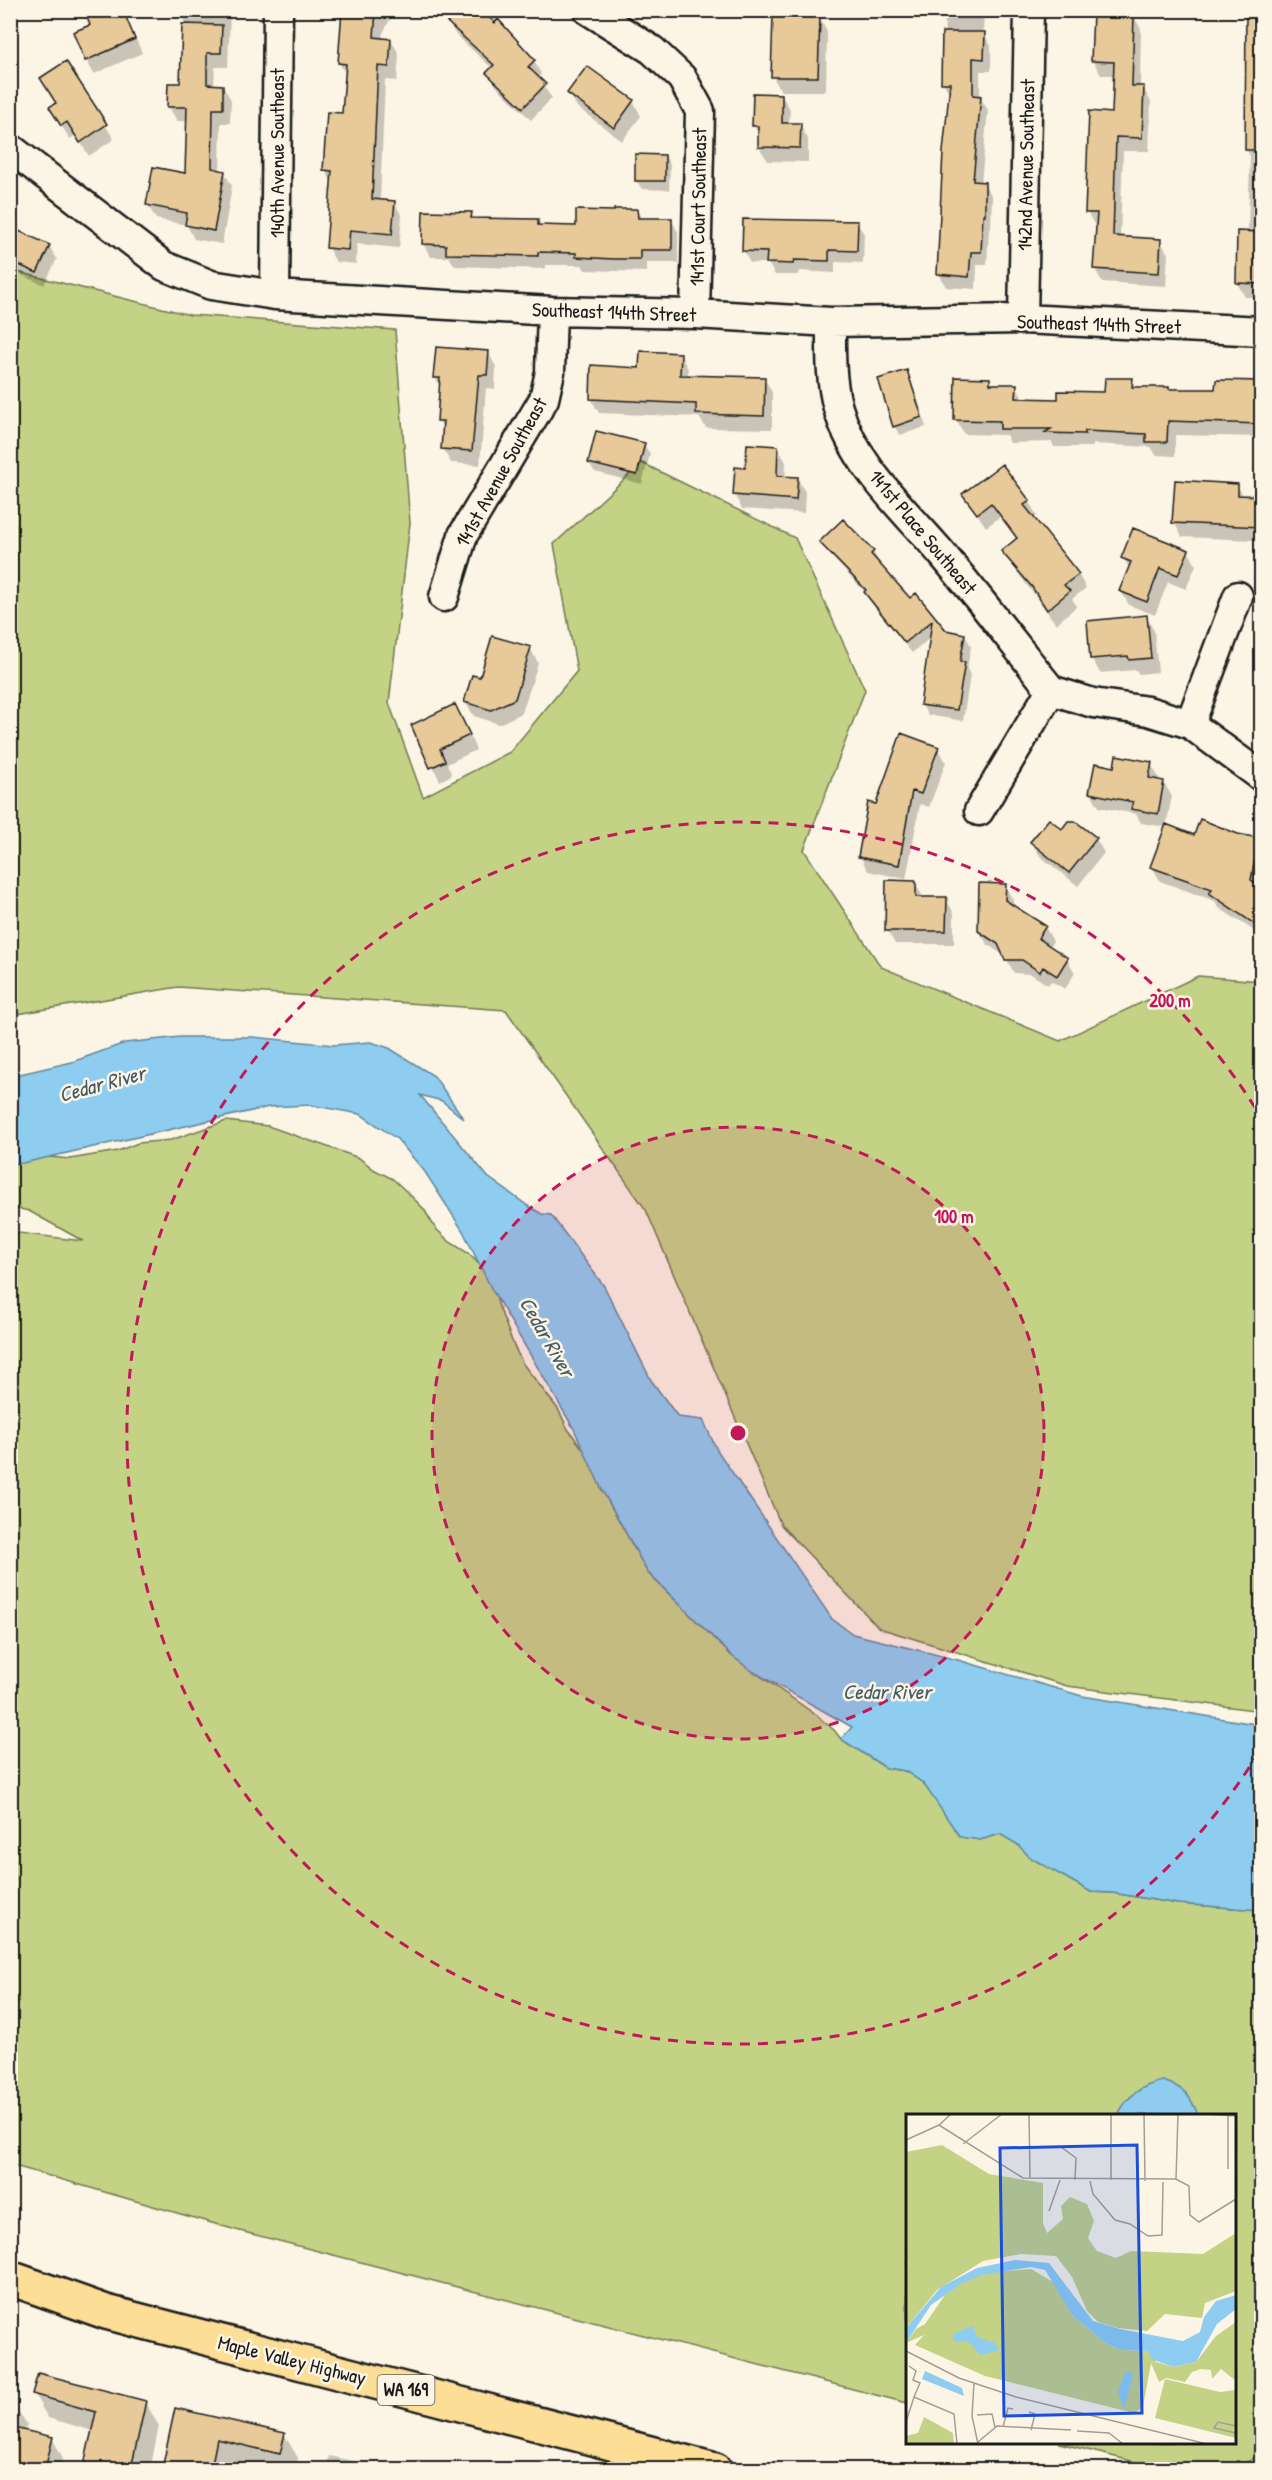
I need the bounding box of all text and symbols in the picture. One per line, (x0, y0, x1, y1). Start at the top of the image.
street label: 140th Avenue Southeast (263, 67, 290, 238)
street label: 142nd Avenue Southeast (1011, 78, 1041, 251)
street label: 141st Court Southeast (683, 127, 712, 286)
street label: Southeast 144th Street (531, 295, 698, 328)
street label: Southeast 144th Street (1016, 307, 1183, 340)
street label: 141st Avenue Southeast (448, 391, 553, 552)
street label: 141st Place Southeast (863, 464, 984, 601)
text: 200 m (1150, 988, 1190, 1013)
water label: Cedar River (55, 1057, 151, 1109)
text: 100 m (934, 1204, 974, 1229)
water label: Cedar River (513, 1291, 584, 1385)
centre of rings (728, 1423, 748, 1443)
water label: Cedar River (843, 1677, 934, 1706)
inset map (906, 2114, 1236, 2444)
street label: Maple Valley Highway (215, 2328, 369, 2391)
road number: WA 169 (378, 2375, 434, 2405)

